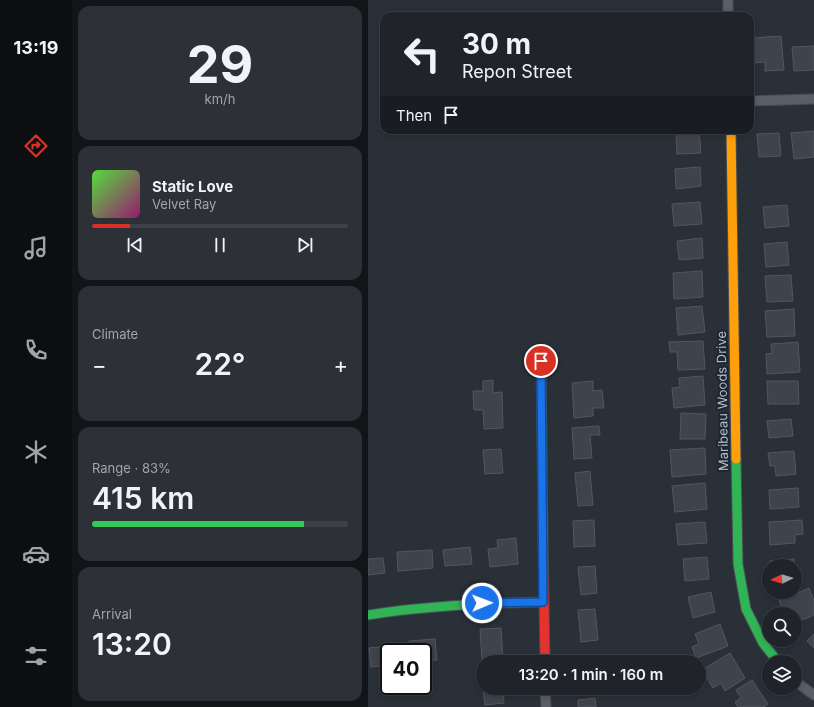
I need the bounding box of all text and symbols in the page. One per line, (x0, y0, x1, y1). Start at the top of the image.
text: 30 m (462, 27, 531, 61)
icon: left (396, 28, 448, 80)
text: 29 (187, 33, 253, 96)
text: 13:19 (14, 37, 58, 58)
text: Repon Street (462, 61, 572, 82)
text: km/h (205, 91, 235, 107)
icon: arrive (440, 104, 462, 126)
text: Then (396, 106, 432, 125)
icon: directions (22, 132, 50, 160)
text: Static Love (152, 177, 233, 196)
text: Velvet Ray (152, 196, 216, 212)
icon: music (22, 234, 50, 262)
icon: previous (124, 234, 146, 256)
icon: pause (209, 234, 231, 256)
icon: next (294, 234, 316, 256)
text: Climate (92, 326, 138, 342)
street label: Maribeau Woods Drive (713, 331, 731, 471)
icon: phone (22, 336, 50, 364)
pin (524, 344, 558, 378)
text: 22° (194, 346, 246, 382)
icon: arrive (530, 350, 552, 372)
text: − (92, 352, 107, 378)
text: + (333, 352, 348, 378)
icon: climate (22, 438, 50, 466)
text: Range · 83% (92, 460, 171, 476)
text: 415 km (92, 480, 194, 516)
icon: car (22, 540, 50, 568)
north arrow (762, 559, 802, 599)
map controls (762, 559, 802, 695)
position arrow (461, 582, 503, 624)
text: Arrival (92, 606, 132, 622)
button: search (762, 607, 802, 647)
text: 13:20 (92, 626, 172, 662)
icon: filters (22, 642, 50, 670)
speed limit sign: 40 (380, 643, 432, 695)
button: layers (762, 655, 802, 695)
text: 13:20 · 1 min · 160 m (519, 665, 663, 684)

